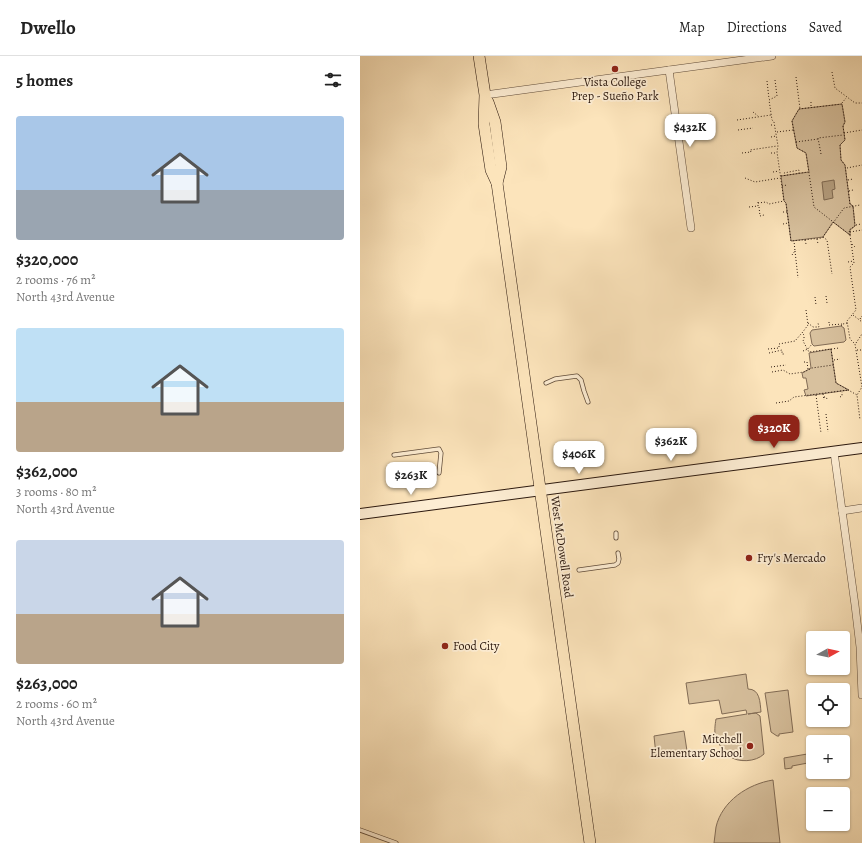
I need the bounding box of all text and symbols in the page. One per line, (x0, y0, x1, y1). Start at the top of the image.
text: Dwello (20, 15, 76, 41)
text: Map (679, 18, 705, 37)
text: Directions (727, 18, 787, 37)
text: Saved (809, 18, 842, 37)
marker: Vista College Prep - Sueño Park (610, 64, 620, 74)
text: 5 homes (16, 69, 73, 92)
icon: filters (322, 69, 344, 91)
place label: Vista College Prep - Sueño Park (571, 74, 659, 104)
pin: $432K (662, 114, 718, 148)
text: $432K (674, 118, 706, 135)
icon: home (144, 142, 216, 214)
text: $320,000 (16, 248, 78, 271)
text: 2 rooms · 76 m² (16, 271, 95, 288)
text: North 43rd Avenue (16, 288, 115, 305)
icon: home (144, 354, 216, 426)
pin: $320K (746, 415, 802, 449)
text: $320K (757, 419, 791, 436)
pin: $362K (643, 428, 699, 462)
text: $362K (655, 432, 687, 449)
pin: $406K (551, 441, 607, 475)
text: $406K (562, 445, 596, 462)
text: $362,000 (16, 460, 78, 483)
pin: $263K (383, 462, 439, 496)
text: $263K (395, 466, 427, 483)
text: 3 rooms · 80 m² (16, 483, 96, 500)
street label: West McDowell Road (547, 494, 577, 599)
text: North 43rd Avenue (16, 500, 115, 517)
place label: Fry's Mercado (757, 550, 826, 566)
marker: Fry's Mercado (744, 553, 754, 563)
icon: home (144, 566, 216, 638)
north arrow (806, 631, 850, 675)
map controls (806, 631, 850, 831)
place label: Food City (453, 638, 500, 654)
marker: Food City (440, 641, 450, 651)
text: $263,000 (16, 672, 78, 695)
button: locate (806, 683, 850, 727)
text: 2 rooms · 60 m² (16, 695, 97, 712)
text: North 43rd Avenue (16, 712, 115, 729)
place label: Mitchell Elementary School (650, 731, 742, 761)
button: + (806, 735, 850, 779)
marker: Mitchell Elementary School (745, 741, 755, 751)
button: − (806, 787, 850, 831)

